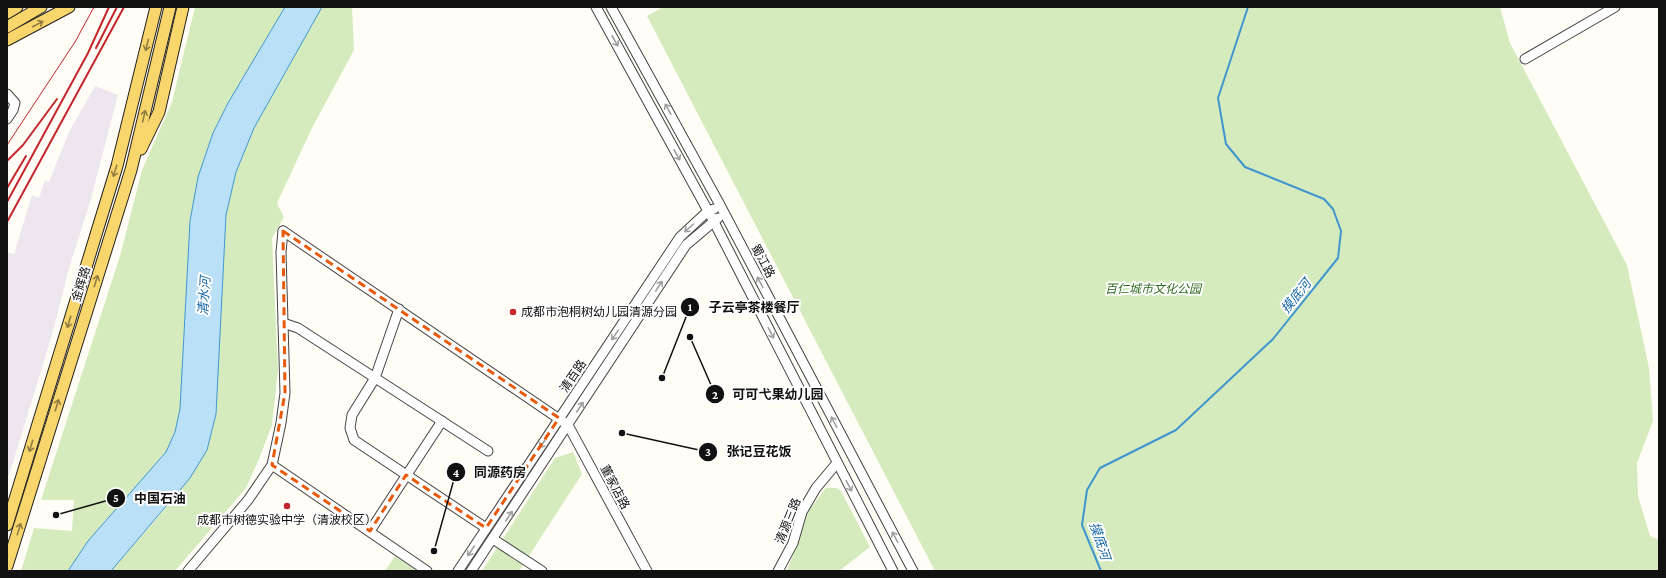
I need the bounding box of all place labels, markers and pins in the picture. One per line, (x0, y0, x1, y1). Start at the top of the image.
callout: 子云亭茶楼餐厅 (680, 295, 807, 320)
place label: 成都市泡桐树幼儿园清源分园 (521, 305, 677, 319)
marker: 成都市泡桐树幼儿园清源分园 (508, 307, 518, 317)
callout: 可可弋果幼儿园 (705, 382, 832, 407)
callout: 张记豆花饭 (698, 439, 799, 464)
callout: 同源药房 (446, 460, 534, 485)
callout: 中国石油 (106, 486, 194, 511)
marker: 成都市树德实验中学（清波校区） (282, 501, 292, 511)
place label: 成都市树德实验中学（清波校区） (197, 513, 377, 527)

